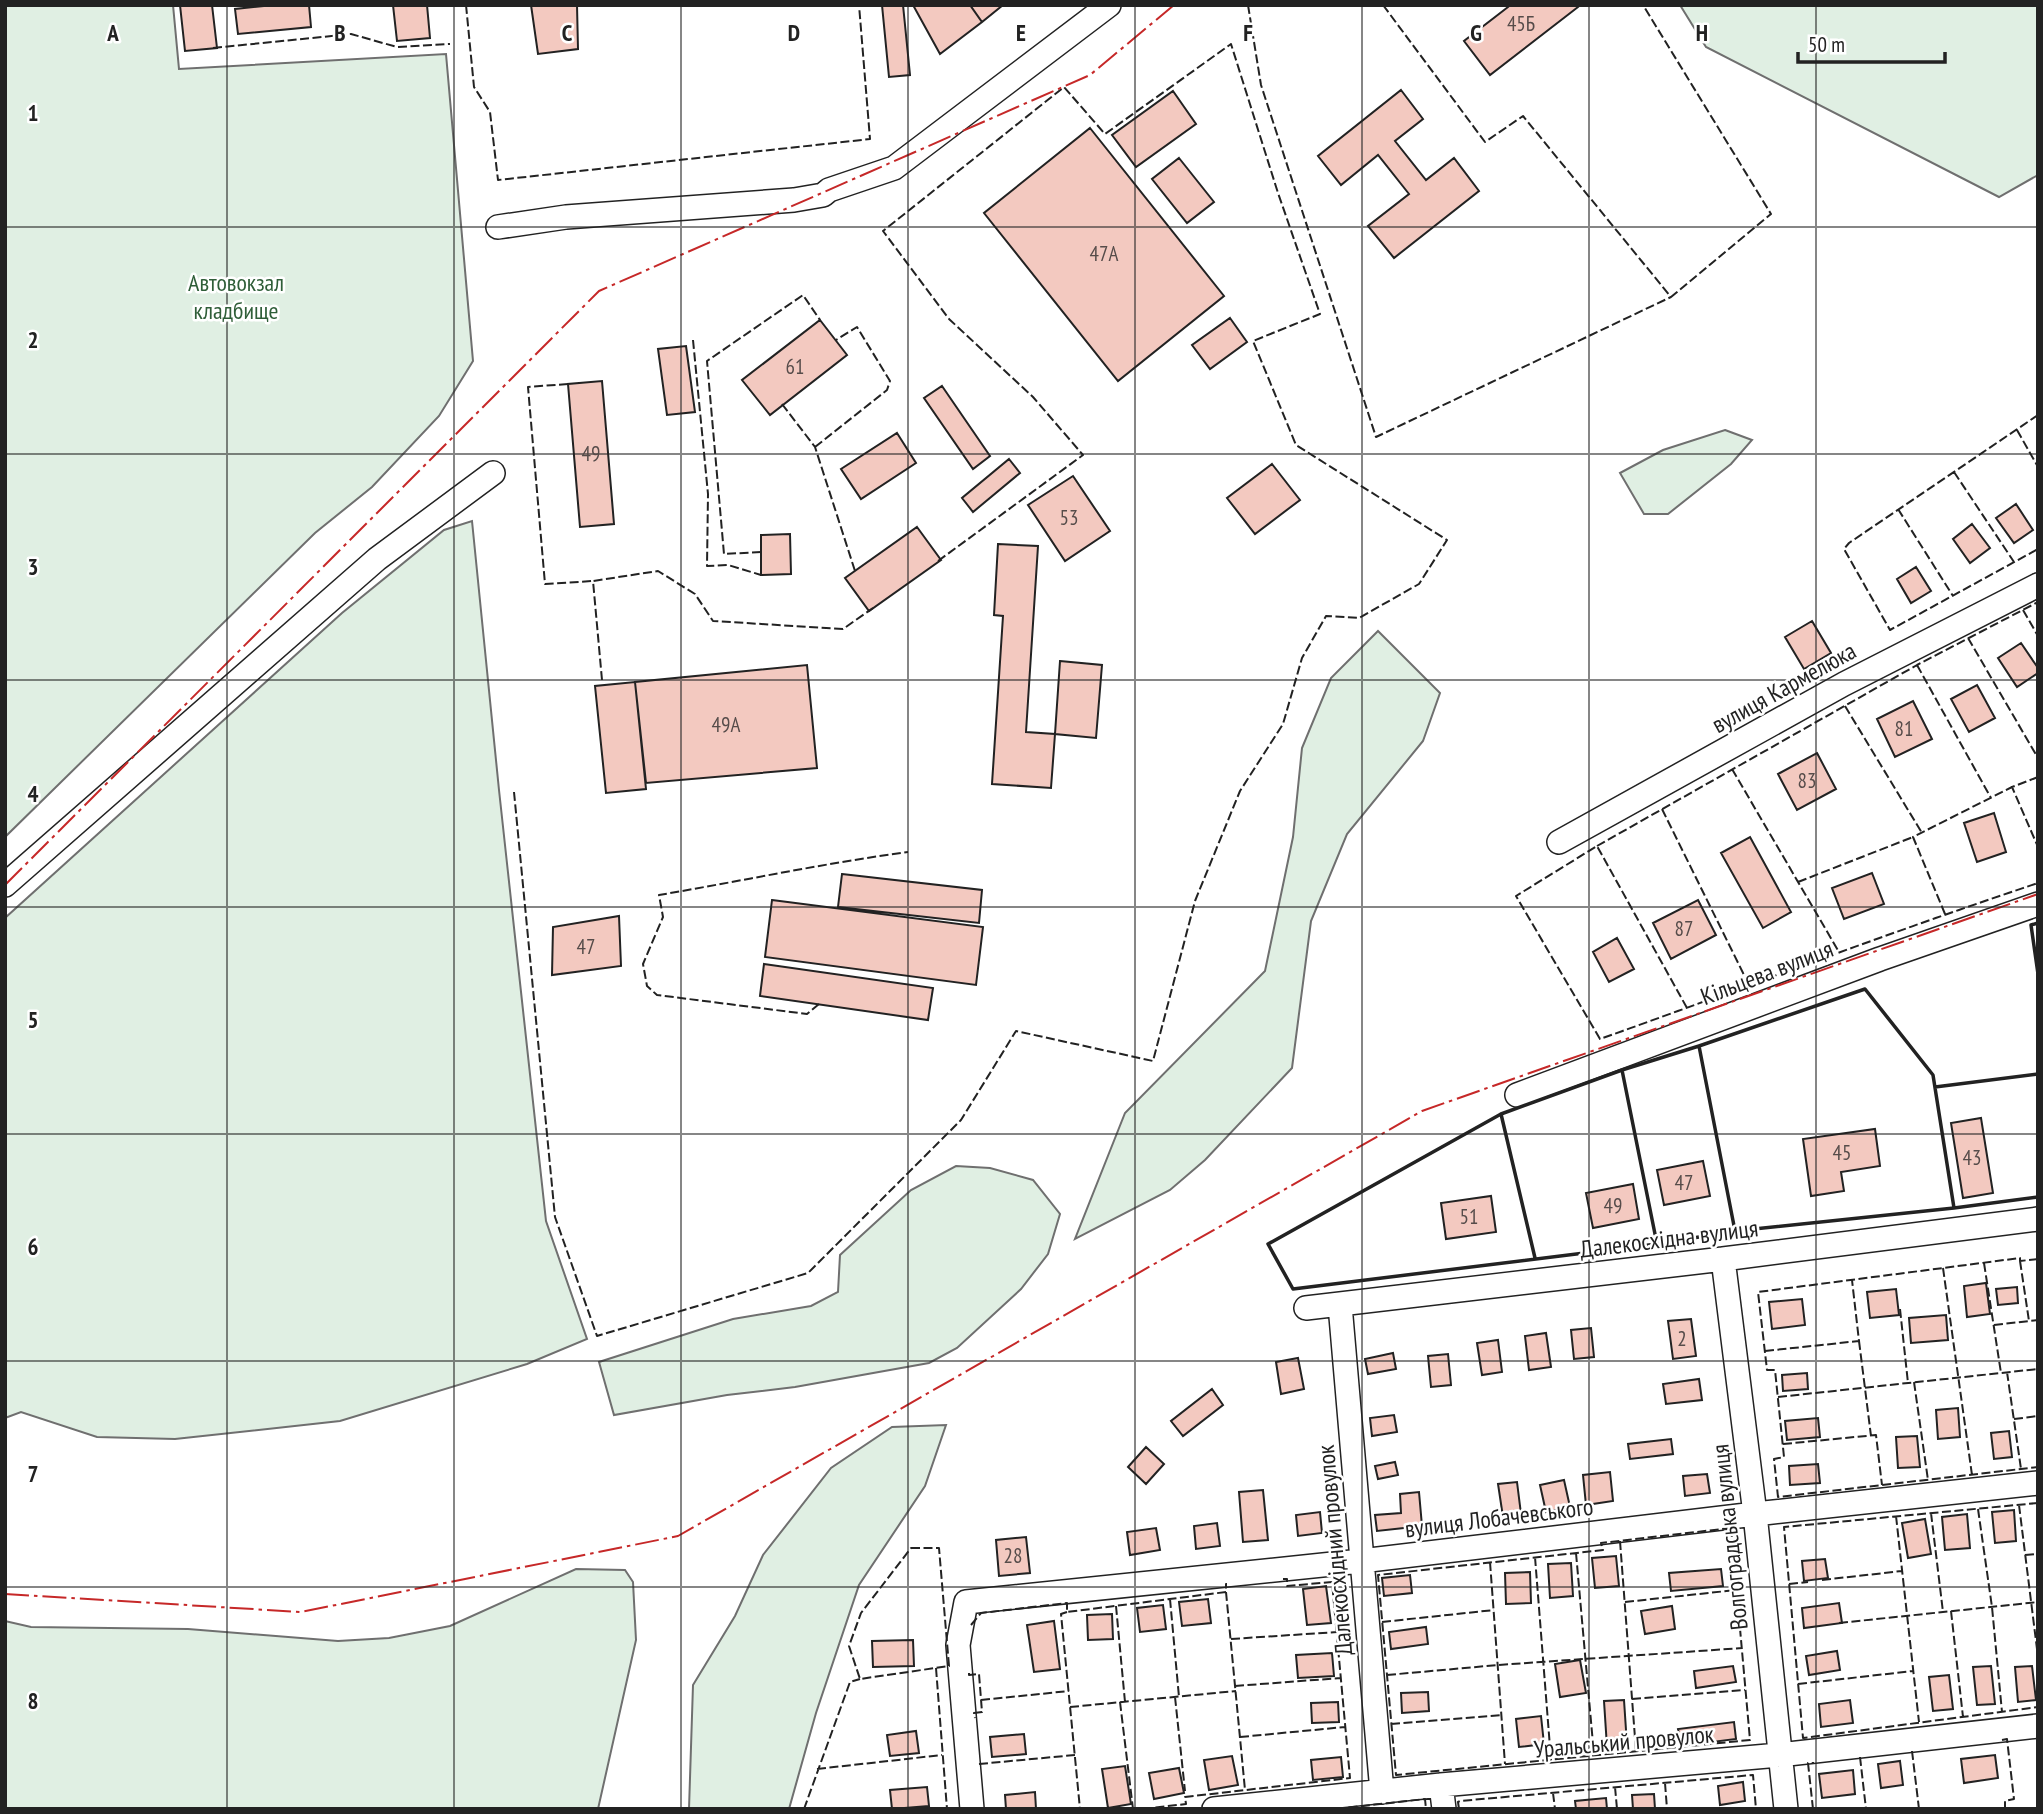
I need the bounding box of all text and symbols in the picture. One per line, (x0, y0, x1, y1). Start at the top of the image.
house number: 45Б (1507, 10, 1535, 37)
text: A (106, 18, 119, 47)
text: B (334, 18, 346, 47)
text: C (562, 18, 573, 47)
text: D (788, 18, 800, 47)
text: E (1016, 18, 1026, 47)
text: F (1243, 18, 1253, 47)
text: G (1470, 18, 1482, 47)
text: H (1696, 18, 1708, 47)
scale bar (1798, 21, 1945, 65)
text: 50 m (1808, 31, 1845, 58)
text: 1 (28, 98, 39, 127)
house number: 47А (1090, 240, 1118, 267)
park label: Автовокзал кладбище (188, 267, 284, 326)
text: 2 (28, 325, 39, 354)
house number: 61 (786, 353, 804, 380)
house number: 49 (582, 440, 600, 467)
house number: 53 (1060, 504, 1078, 531)
text: 3 (28, 552, 39, 581)
street label: вулиця Кармелюка (1706, 635, 1861, 740)
house number: 49А (712, 711, 740, 738)
house number: 81 (1895, 715, 1913, 742)
house number: 83 (1798, 767, 1816, 794)
text: 4 (28, 779, 39, 808)
house number: 87 (1675, 915, 1693, 942)
house number: 47 (577, 933, 595, 960)
street label: Кільцева вулиця (1696, 933, 1837, 1012)
text: 5 (28, 1005, 39, 1034)
house number: 45 (1833, 1139, 1851, 1166)
house number: 43 (1963, 1144, 1981, 1171)
house number: 47 (1675, 1169, 1693, 1196)
house number: 49 (1604, 1192, 1622, 1219)
house number: 51 (1460, 1203, 1478, 1230)
street label: Далекосхідна вулиця (1578, 1212, 1760, 1265)
text: 6 (28, 1232, 39, 1261)
house number: 2 (1677, 1325, 1687, 1352)
street label: Далекосхідний провулок (1310, 1443, 1359, 1657)
street label: Волгоградська вулиця (1704, 1443, 1755, 1631)
text: 7 (28, 1459, 39, 1488)
street label: вулиця Лобачевського (1403, 1491, 1595, 1544)
house number: 28 (1004, 1542, 1022, 1569)
text: 8 (28, 1686, 39, 1715)
street label: Уральський провулок (1533, 1718, 1716, 1765)

